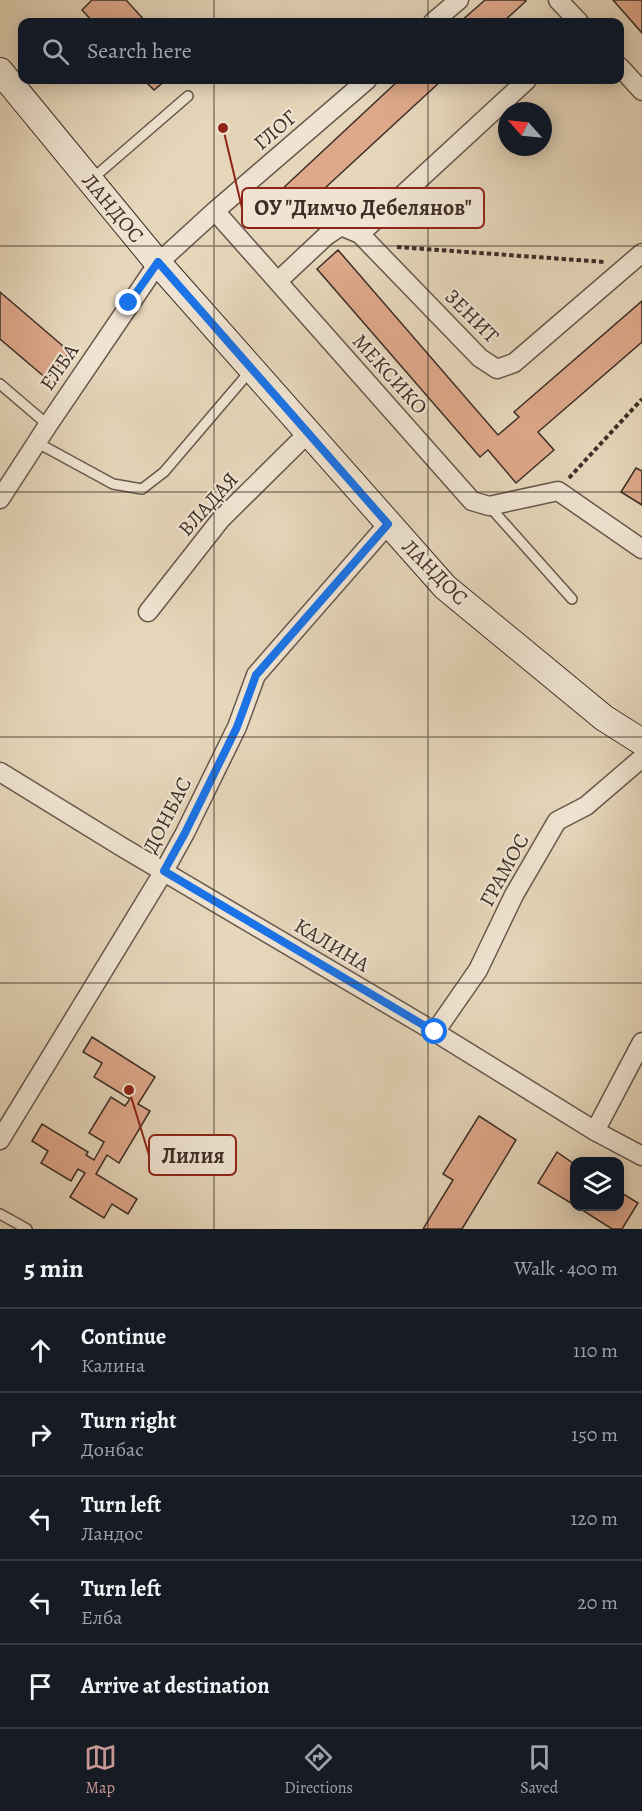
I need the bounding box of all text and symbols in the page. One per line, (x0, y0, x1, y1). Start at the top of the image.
search box (18, 18, 624, 84)
icon: search (39, 35, 72, 68)
text: Search here (87, 36, 192, 66)
north arrow (498, 102, 552, 156)
street label: ГЛОГ (248, 103, 303, 156)
street label: ЛАНДОС (76, 167, 150, 249)
callout: ОУ "Димчо Дебелянов" (242, 188, 484, 228)
text: ОУ "Димчо Дебелянов" (254, 193, 472, 223)
street label: ЗЕНИТ (439, 283, 506, 350)
route end (115, 289, 141, 315)
street label: МЕКСИКО (346, 328, 434, 420)
street label: ЕЛБА (33, 337, 85, 396)
street label: ВЛАДАЯ (172, 466, 244, 542)
street label: ЛАНДОС (396, 533, 474, 611)
street label: ДОНБАС (136, 772, 198, 858)
street label: ГРАМОС (473, 829, 535, 911)
street label: КАЛИНА (289, 912, 375, 979)
route start (421, 1018, 447, 1044)
callout: Лилия (149, 1135, 236, 1175)
text: Лилия (161, 1141, 225, 1171)
map controls (570, 1157, 624, 1211)
button: layers (570, 1157, 624, 1211)
text: 5 min (24, 1251, 84, 1286)
text: Walk · 400 m (514, 1255, 618, 1282)
text: Continue (81, 1322, 166, 1352)
icon: ahead (24, 1334, 57, 1367)
text: 110 m (573, 1337, 618, 1364)
text: Калина (81, 1352, 145, 1379)
text: Turn right (81, 1406, 177, 1436)
icon: right (24, 1418, 57, 1451)
text: 150 m (571, 1421, 618, 1448)
text: Донбас (81, 1436, 144, 1463)
text: Turn left (81, 1490, 161, 1520)
icon: left (24, 1502, 57, 1535)
text: 120 m (570, 1505, 618, 1532)
text: Ландос (81, 1520, 143, 1547)
text: Turn left (81, 1574, 161, 1604)
icon: left (24, 1586, 57, 1619)
text: 20 m (577, 1589, 618, 1616)
text: Елба (81, 1604, 122, 1631)
icon: arrive (24, 1670, 57, 1703)
text: Arrive at destination (81, 1671, 270, 1701)
tab: Map (84, 1741, 117, 1799)
tab: Directions (284, 1741, 353, 1799)
tab: Saved (520, 1741, 558, 1799)

